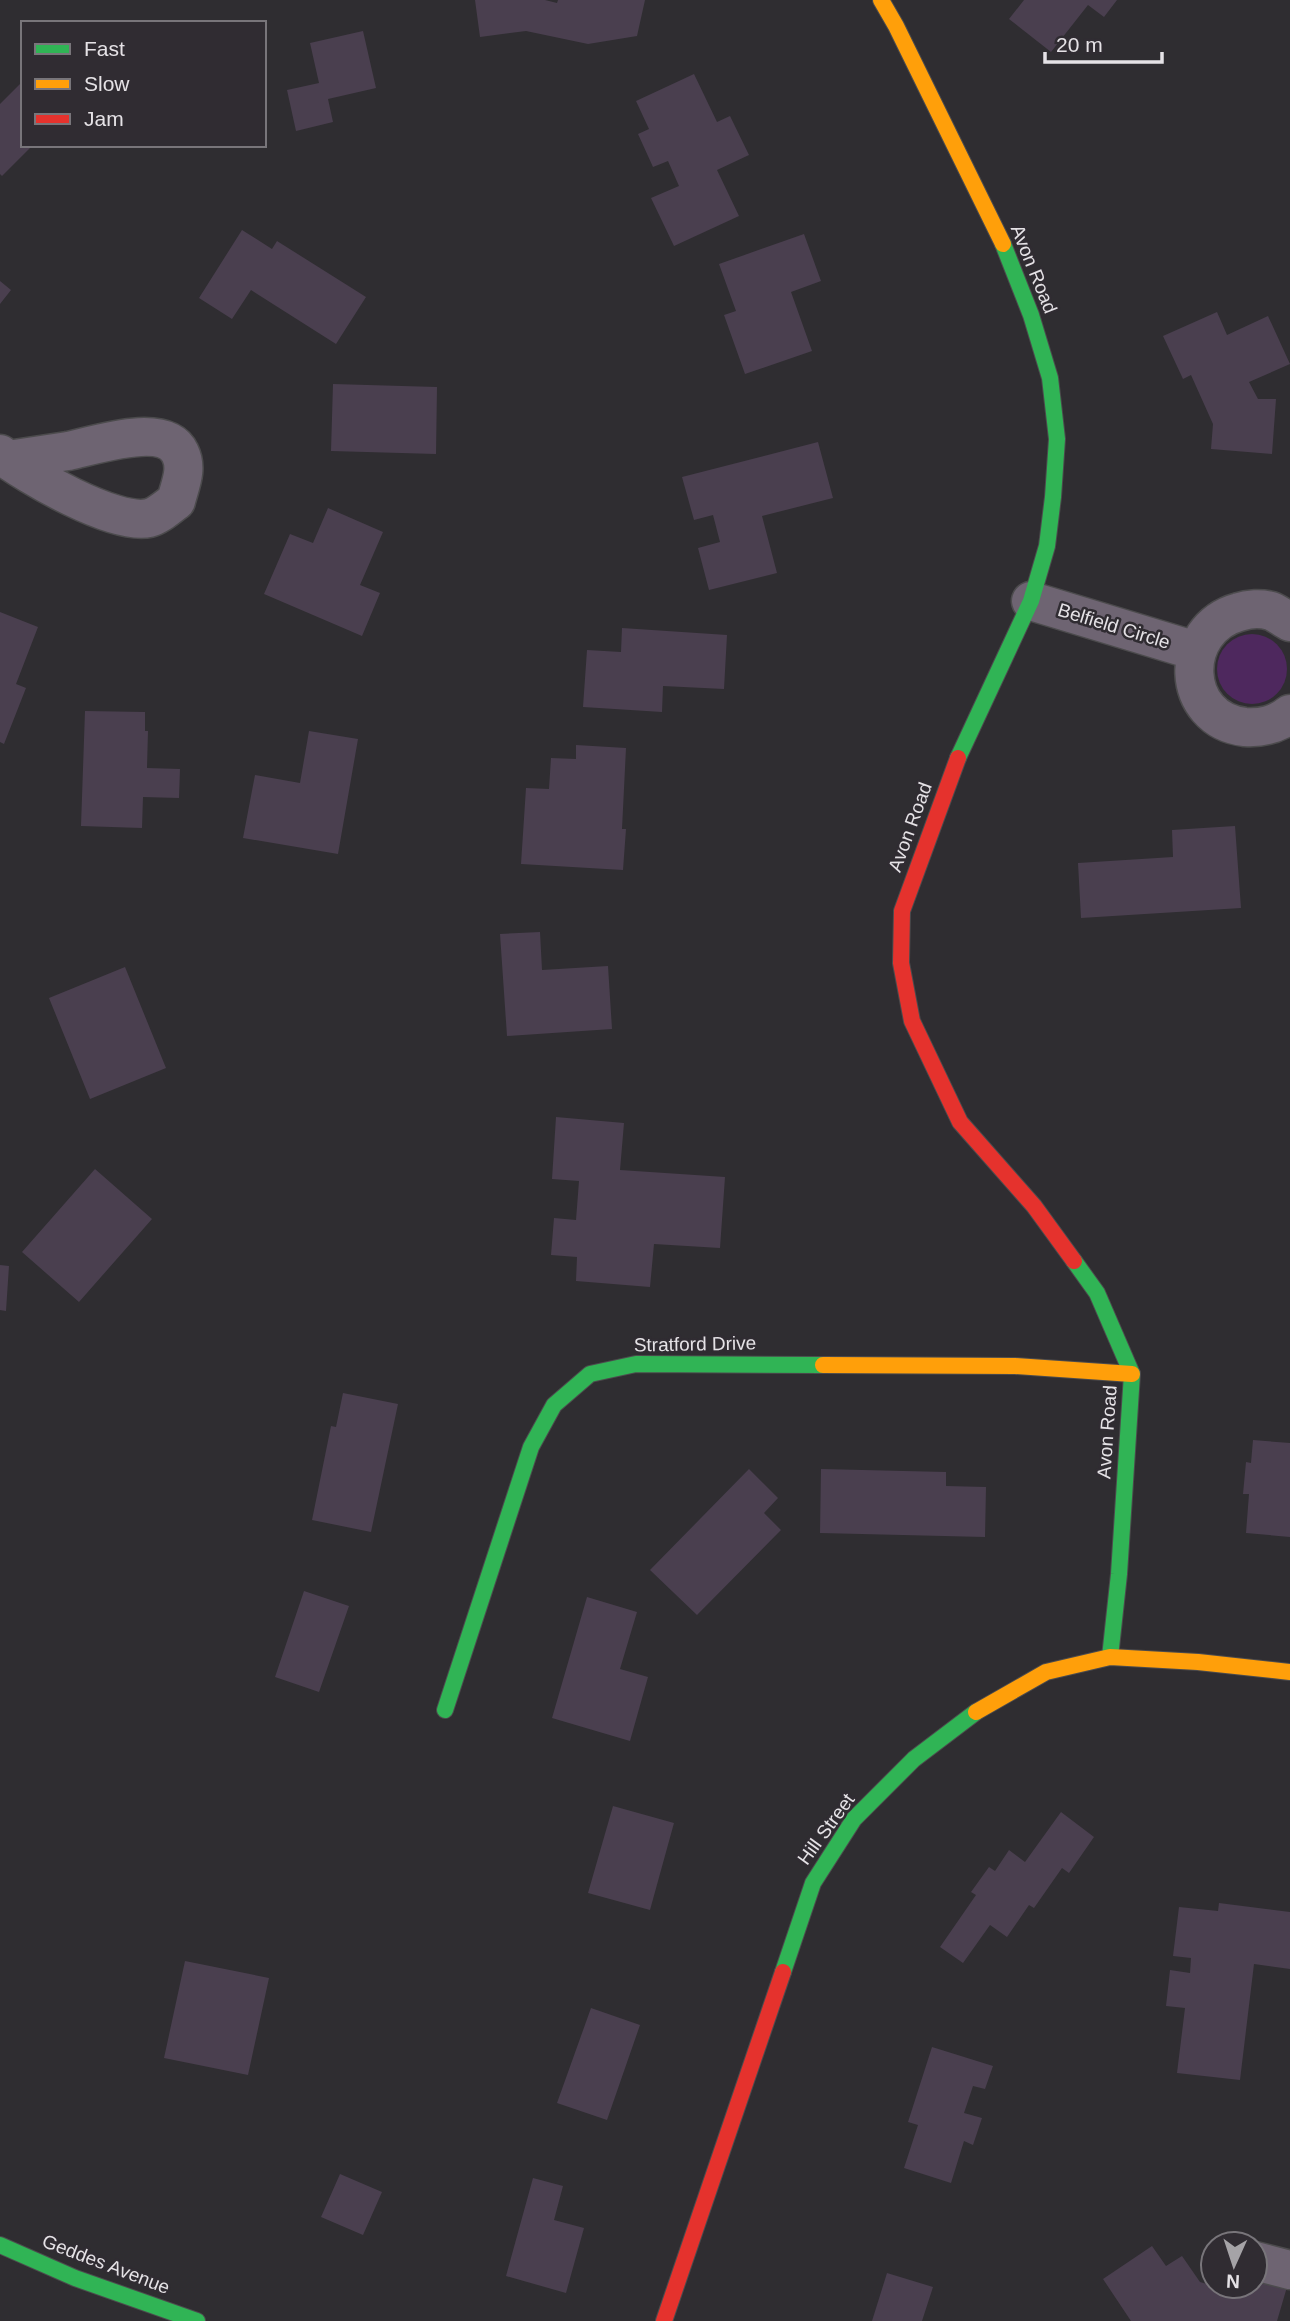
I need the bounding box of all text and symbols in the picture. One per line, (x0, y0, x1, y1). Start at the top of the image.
legend (21, 21, 266, 147)
scale bar (1045, 21, 1162, 65)
text: 20 m (1056, 33, 1103, 56)
text: Fast (84, 37, 125, 60)
text: Slow (84, 72, 130, 95)
text: Jam (84, 107, 124, 130)
street label: Avon Road (1007, 222, 1061, 316)
street label: Belfield Circle (1055, 599, 1173, 653)
street label: Avon Road (884, 779, 936, 875)
street label: Stratford Drive (634, 1332, 756, 1356)
street label: Avon Road (1093, 1385, 1121, 1479)
street label: Hill Street (793, 1789, 859, 1868)
street label: Geddes Avenue (39, 2230, 173, 2298)
north arrow (1199, 2230, 1269, 2300)
text: N (1226, 2271, 1241, 2292)

